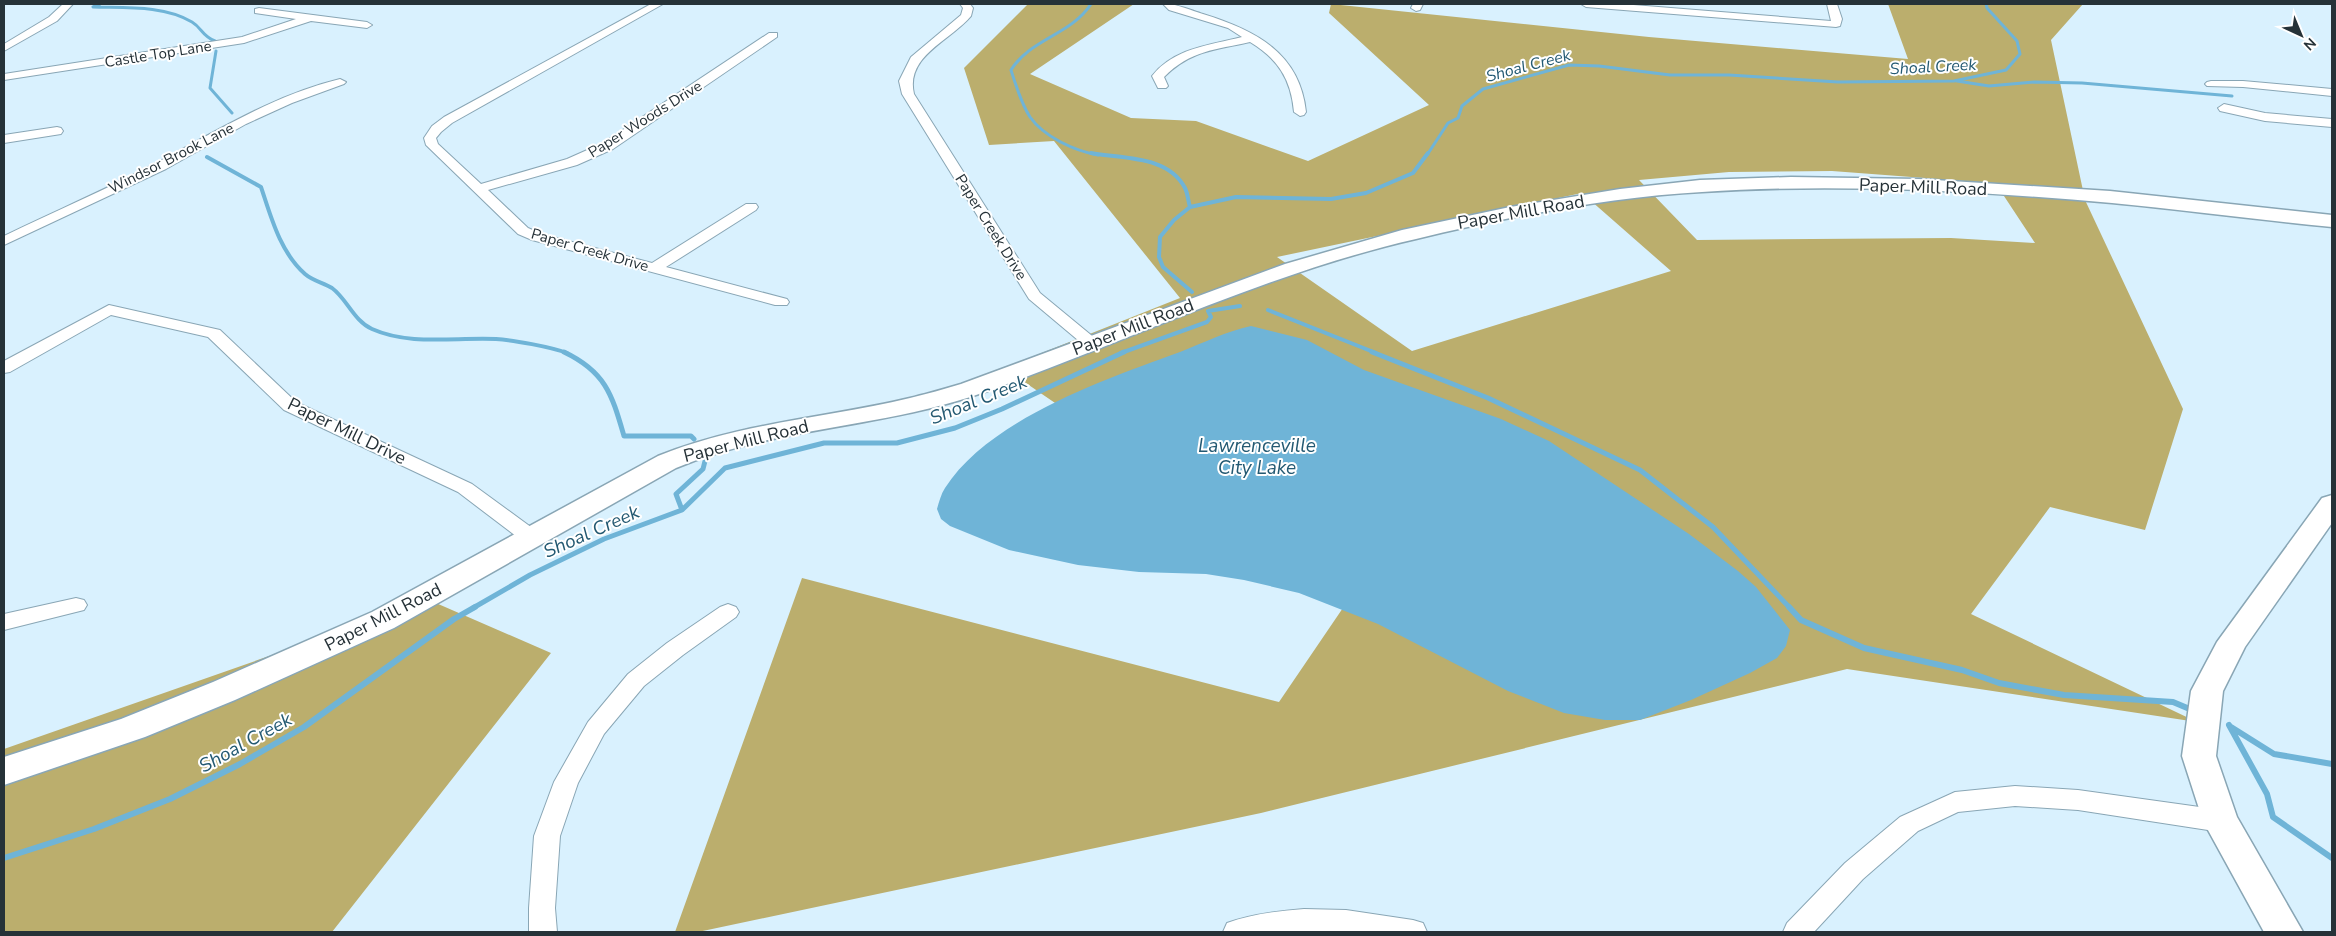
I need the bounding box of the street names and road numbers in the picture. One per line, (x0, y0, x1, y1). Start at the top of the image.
street label: Castle Top Lane (103, 36, 213, 72)
street label: Paper Woods Drive (584, 76, 706, 162)
street label: Windsor Brook Lane (105, 118, 237, 198)
street label: Paper Creek Drive (950, 170, 1032, 284)
street label: Paper Mill Road (1858, 173, 1988, 201)
street label: Paper Mill Road (1456, 189, 1586, 235)
street label: Paper Creek Drive (529, 224, 651, 276)
street label: Paper Mill Road (1069, 293, 1197, 361)
street label: Paper Mill Drive (284, 392, 410, 470)
street label: Paper Mill Road (681, 414, 811, 468)
street label: Paper Mill Road (320, 577, 446, 657)

